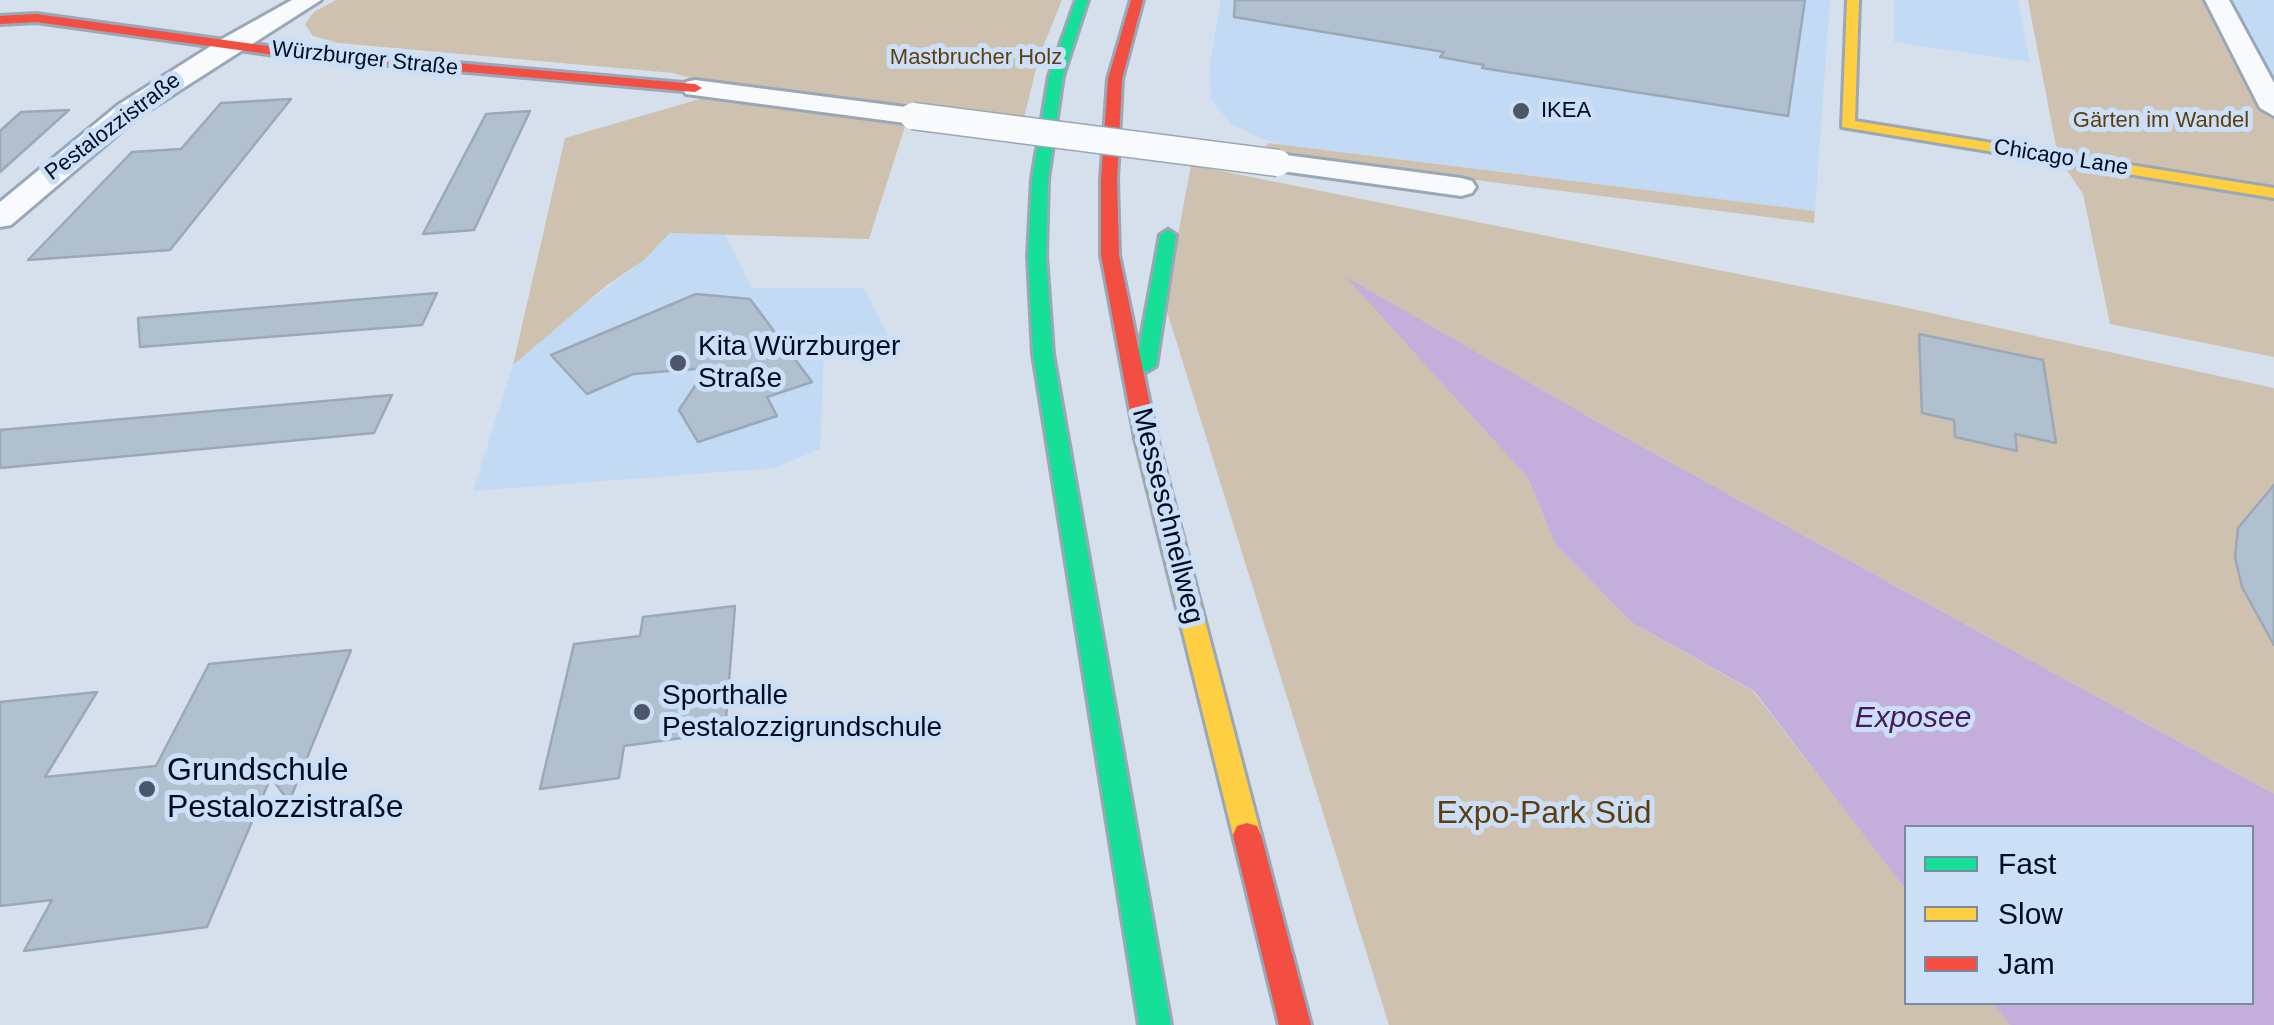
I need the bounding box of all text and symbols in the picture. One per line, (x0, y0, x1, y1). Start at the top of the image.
street label: Würzburger Straße (271, 36, 459, 82)
park label: Mastbrucher Holz (890, 45, 1062, 71)
street label: Pestalozzistraße (40, 68, 186, 186)
place label: IKEA (1541, 98, 1591, 124)
marker: IKEA (1510, 100, 1532, 122)
park label: Gärten im Wandel (2073, 108, 2249, 134)
street label: Chicago Lane (1992, 134, 2130, 182)
place label: Kita Würzburger Straße (698, 330, 900, 396)
marker: Kita Würzburger Straße (667, 352, 689, 374)
street label: Messeschnellweg (1124, 405, 1210, 627)
place label: Sporthalle Pestalozzigrundschule (662, 679, 942, 745)
marker: Sporthalle Pestalozzigrundschule (631, 701, 653, 723)
water label: Exposee (1855, 701, 1971, 737)
place label: Grundschule Pestalozzistraße (167, 752, 404, 827)
marker: Grundschule Pestalozzistraße (136, 778, 158, 800)
park label: Expo-Park Süd (1436, 795, 1652, 833)
legend (1904, 825, 2254, 1005)
text: Fast (1998, 847, 2056, 880)
text: Slow (1998, 897, 2063, 930)
text: Jam (1998, 947, 2055, 980)

